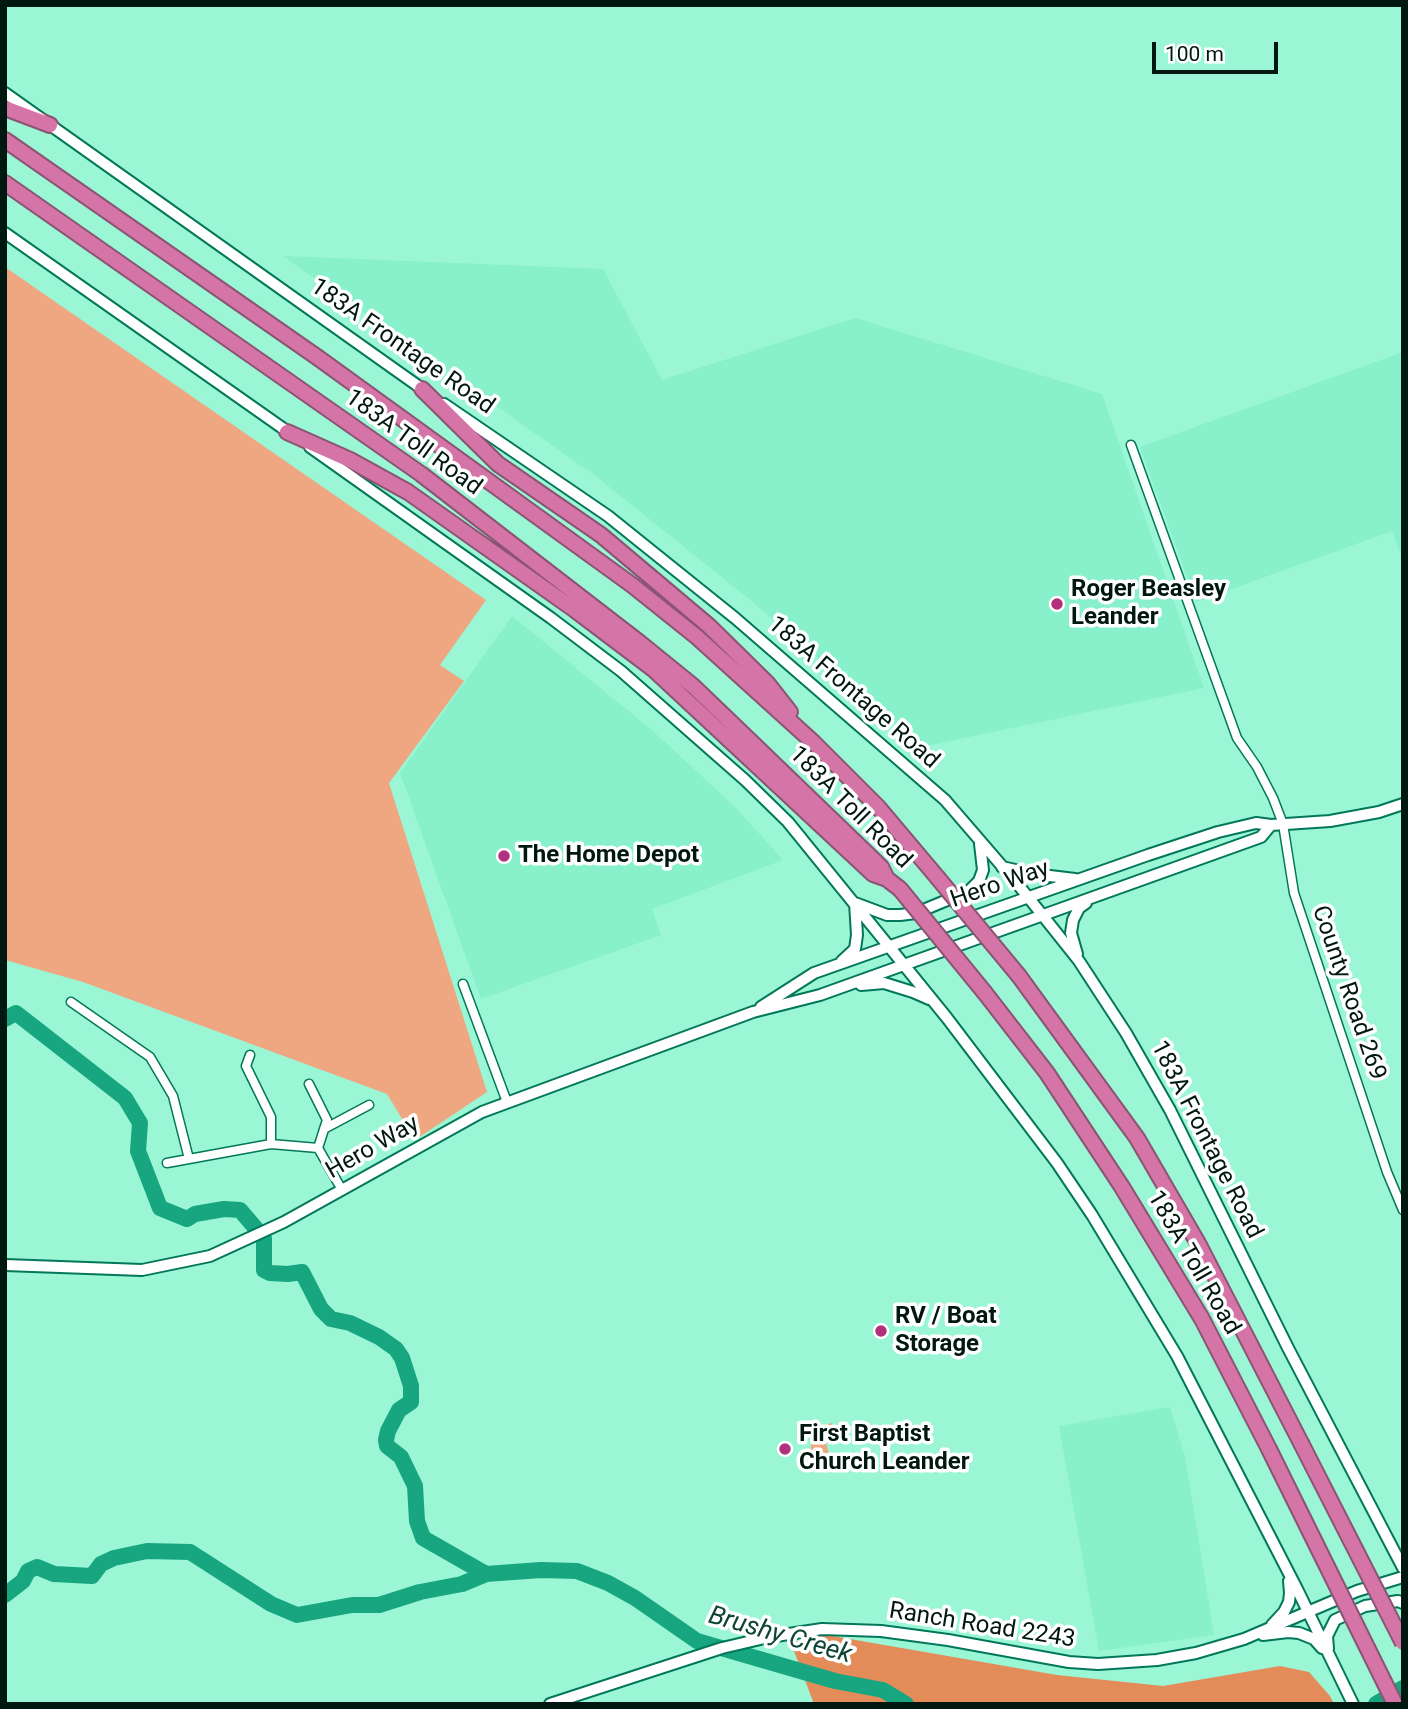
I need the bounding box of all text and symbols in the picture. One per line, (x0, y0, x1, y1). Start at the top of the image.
scale bar (1156, 28, 1282, 72)
text: 100 m (1165, 42, 1224, 66)
street label: 183A Frontage Road (304, 273, 500, 421)
street label: 183A Toll Road (339, 384, 487, 502)
place label: Roger Beasley Leander (1071, 576, 1226, 632)
marker: Roger Beasley Leander (1049, 596, 1065, 612)
street label: 183A Frontage Road (761, 611, 945, 775)
street label: 183A Toll Road (783, 741, 917, 875)
place label: The Home Depot (518, 842, 699, 870)
marker: The Home Depot (496, 848, 512, 864)
street label: Hero Way (947, 855, 1053, 915)
street label: County Road 269 (1305, 902, 1391, 1084)
street label: 183A Frontage Road (1144, 1036, 1268, 1244)
street label: Hero Way (321, 1110, 425, 1186)
street label: 183A Toll Road (1140, 1186, 1246, 1340)
place label: RV / Boat Storage (895, 1303, 996, 1359)
marker: RV / Boat Storage (873, 1323, 889, 1339)
place label: First Baptist Church Leander (799, 1421, 970, 1477)
marker: First Baptist Church Leander (777, 1441, 793, 1457)
street label: Ranch Road 2243 (887, 1597, 1077, 1655)
water label: Brushy Creek (705, 1601, 855, 1671)

